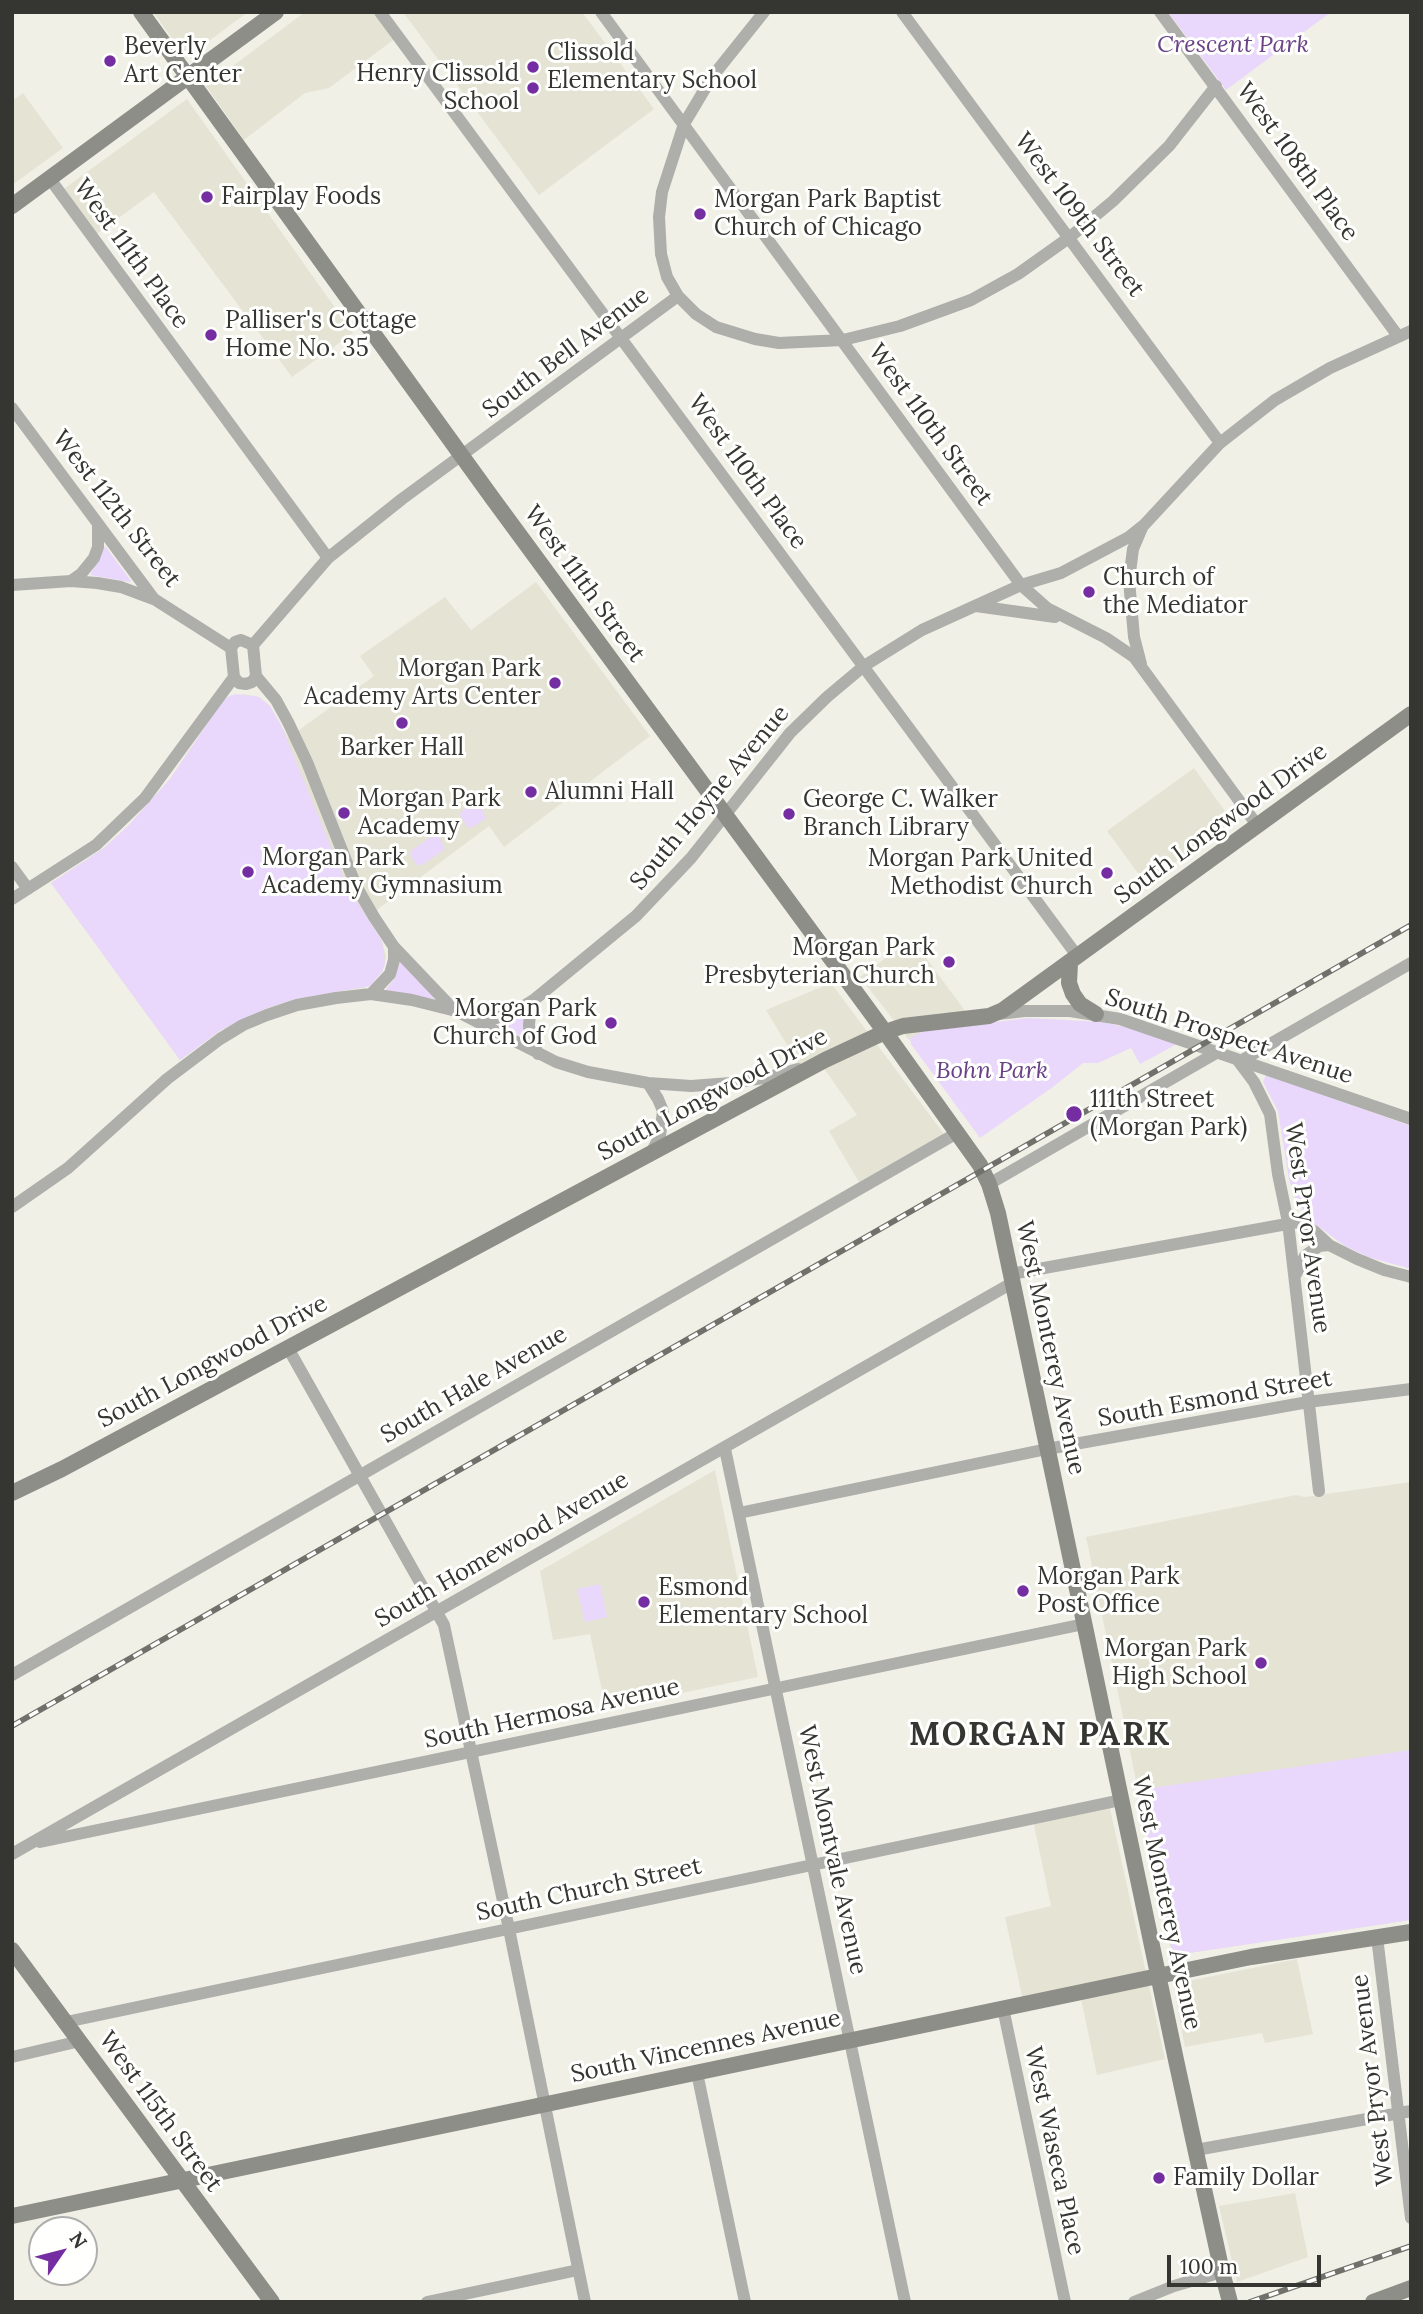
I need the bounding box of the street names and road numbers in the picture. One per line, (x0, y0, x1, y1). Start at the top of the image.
street label: West 108th Place (1230, 77, 1364, 247)
street label: West 109th Street (1008, 127, 1150, 303)
street label: West 111th Place (67, 174, 195, 334)
street label: South Bell Avenue (477, 281, 655, 425)
street label: West 110th Street (862, 338, 998, 512)
street label: West 110th Place (681, 389, 813, 555)
street label: West 112th Street (46, 425, 186, 593)
street label: West 111th Street (517, 500, 651, 668)
street label: South Hoyne Avenue (624, 700, 796, 896)
street label: South Longwood Drive (1109, 737, 1333, 911)
street label: South Prospect Avenue (1101, 983, 1357, 1091)
street label: South Longwood Drive (593, 1022, 833, 1168)
street label: West Pryor Avenue (1278, 1121, 1336, 1335)
street label: West Monterey Avenue (1009, 1218, 1091, 1478)
street label: South Longwood Drive (93, 1289, 333, 1435)
street label: South Hale Avenue (376, 1320, 572, 1450)
street label: South Esmond Street (1096, 1364, 1334, 1434)
street label: South Homewood Avenue (370, 1466, 634, 1634)
street label: South Hermosa Avenue (422, 1673, 682, 1755)
street label: West Montvale Avenue (791, 1723, 873, 1977)
street label: West Monterey Avenue (1125, 1773, 1207, 2033)
street label: South Church Street (474, 1852, 704, 1928)
street label: West Pryor Avenue (1346, 1973, 1400, 2187)
street label: South Vincennes Avenue (568, 2004, 844, 2090)
street label: West 115th Street (92, 2026, 228, 2198)
street label: West Waseca Place (1018, 2044, 1090, 2258)

